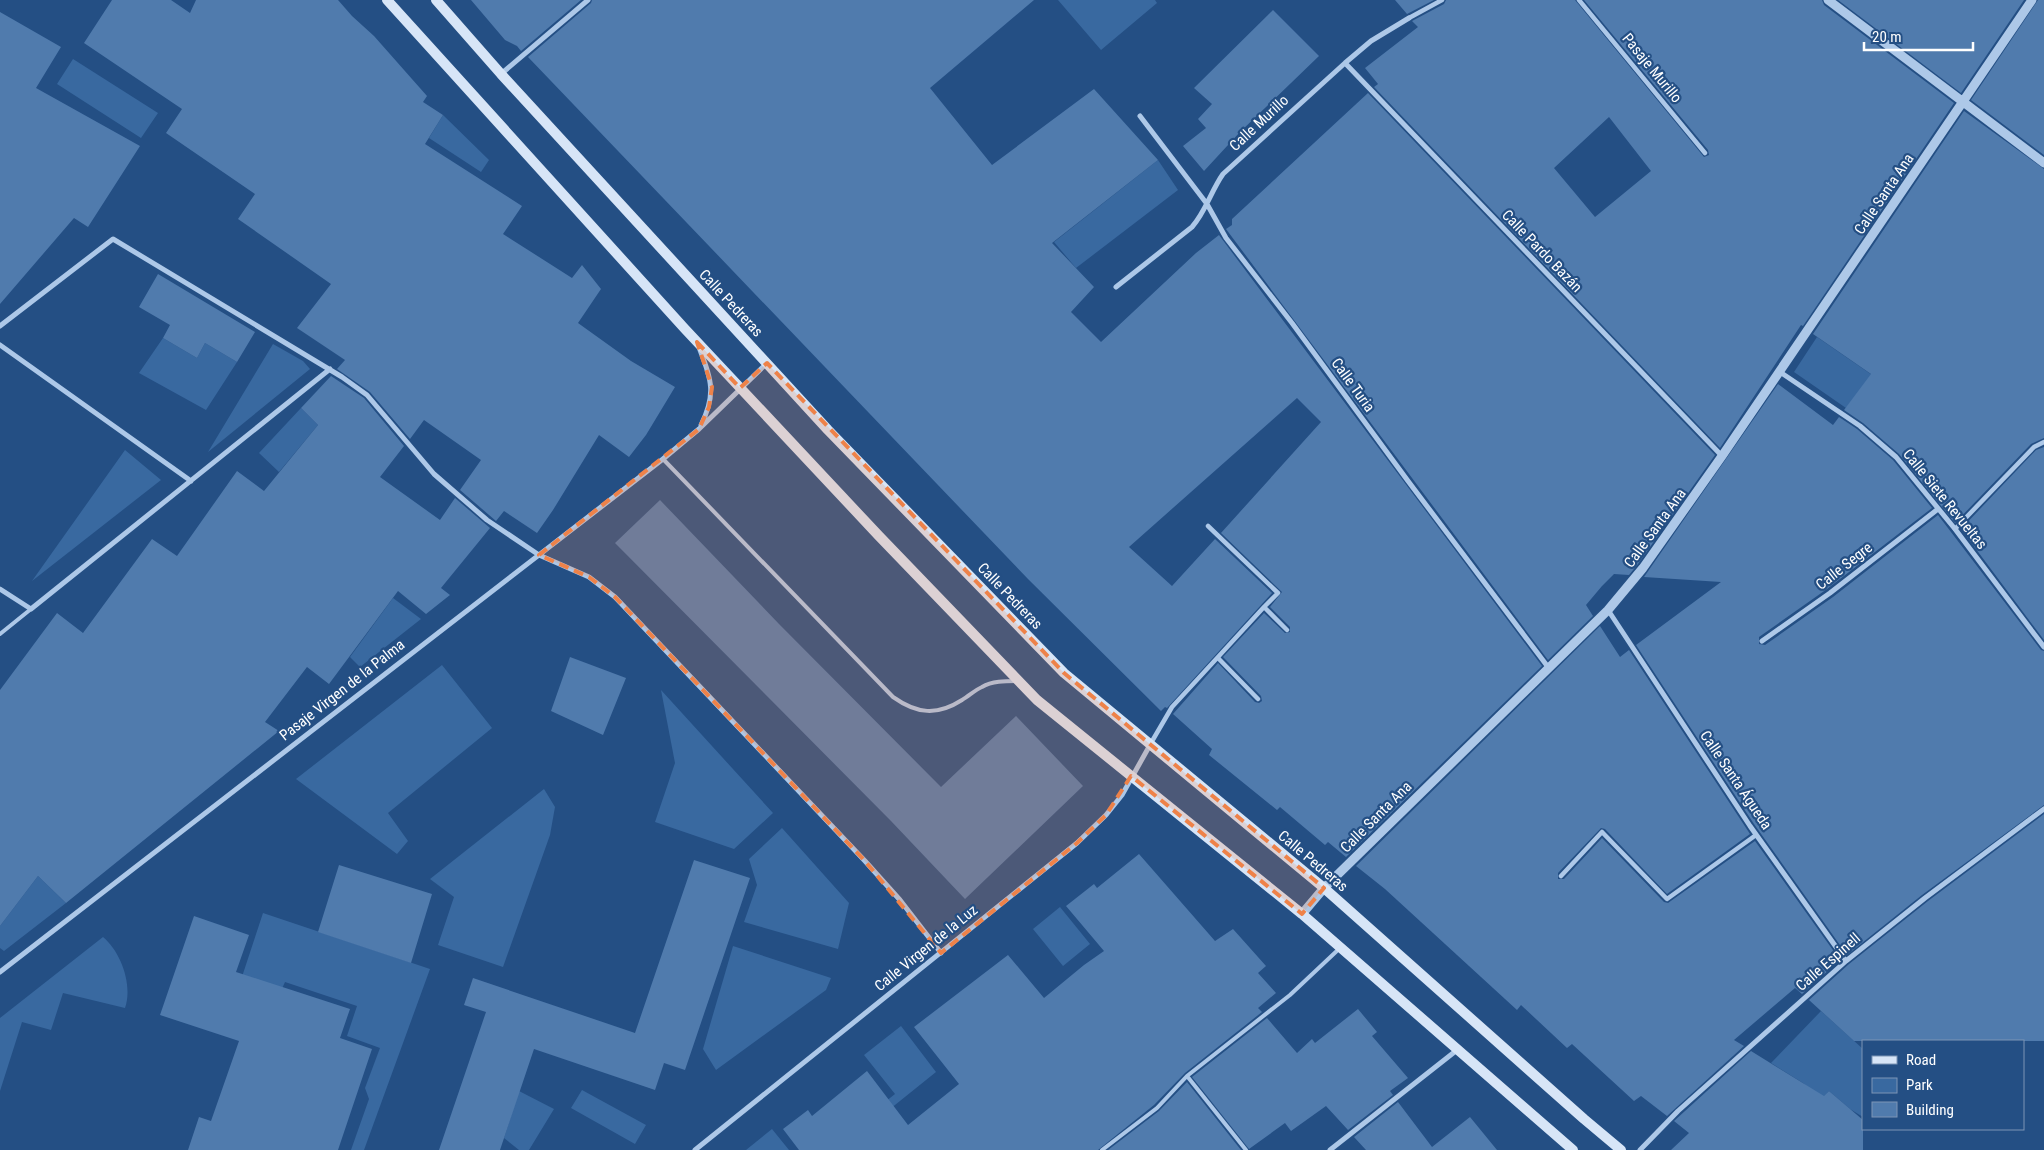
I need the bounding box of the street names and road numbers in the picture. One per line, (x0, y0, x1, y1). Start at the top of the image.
street label: Pasaje Murillo (1618, 30, 1686, 106)
street label: Calle Murillo (1226, 91, 1292, 155)
street label: Calle Santa Ana (1850, 150, 1918, 238)
street label: Calle Pardo Bazán (1498, 206, 1586, 296)
street label: Calle Pedreras (695, 266, 767, 341)
street label: Calle Turia (1327, 354, 1379, 416)
street label: Calle Siete Revueltas (1899, 445, 1991, 553)
street label: Calle Santa Ana (1620, 485, 1690, 571)
street label: Calle Segre (1812, 538, 1876, 594)
street label: Calle Pedreras (974, 559, 1046, 633)
street label: Pasaje Virgen de la Palma (276, 635, 408, 745)
street label: Calle Santa Águeda (1696, 727, 1776, 833)
street label: Calle Santa Ana (1337, 778, 1415, 856)
street label: Calle Pedreras (1274, 827, 1352, 895)
street label: Calle Virgen de la Luz (871, 901, 981, 995)
street label: Calle Espinell (1792, 929, 1864, 995)

